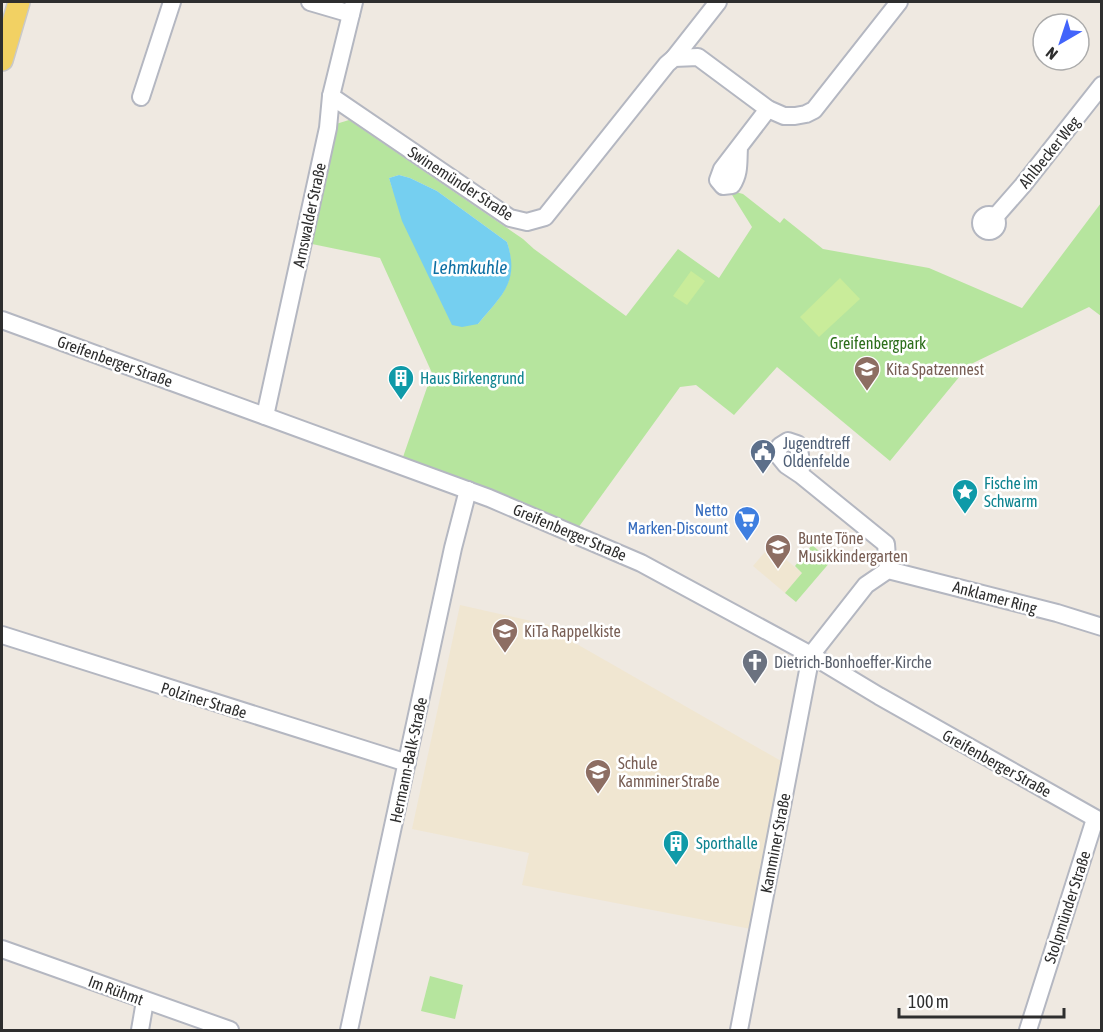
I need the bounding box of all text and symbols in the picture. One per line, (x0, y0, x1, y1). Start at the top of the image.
north arrow (1031, 12, 1091, 72)
text: N (1042, 44, 1061, 64)
street label: Ahlbecker Weg (1015, 113, 1084, 192)
street label: Swinemünder Straße (405, 142, 517, 224)
street label: Arnswalder Straße (289, 161, 329, 269)
water label: Lehmkuhle (433, 257, 507, 278)
street label: Greifenberger Straße (55, 332, 175, 391)
park label: Greifenbergpark (830, 334, 926, 353)
school or university icon: Kita Spatzennest (852, 354, 882, 392)
place label: Kita Spatzennest (886, 360, 984, 379)
building icon: Haus Birkengrund (386, 363, 416, 401)
place label: Haus Birkengrund (420, 369, 525, 388)
place label: Jugendtreff Oldenfelde (783, 434, 851, 470)
public building icon: Jugendtreff Oldenfelde (748, 437, 778, 475)
place label: Fische im Schwarm (984, 474, 1038, 510)
place icon: Fische im Schwarm (950, 477, 980, 515)
street label: Greifenberger Straße (510, 500, 629, 565)
place label: Netto Marken-Discount (628, 501, 728, 537)
supermarket icon: Netto Marken-Discount (732, 504, 762, 542)
place label: Bunte Töne Musikkindergarten (798, 529, 908, 566)
school or university icon: Bunte Töne Musikkindergarten (763, 532, 793, 570)
street label: Anklamer Ring (951, 577, 1039, 618)
school or university icon: KiTa Rappelkiste (490, 616, 520, 654)
place label: KiTa Rappelkiste (524, 622, 621, 641)
church icon: Dietrich-Bonhoeffer-Kirche (740, 647, 770, 685)
place label: Dietrich-Bonhoeffer-Kirche (774, 653, 932, 671)
street label: Polziner Straße (159, 678, 249, 722)
street label: Hermann-Balk-Straße (386, 696, 430, 824)
street label: Greifenberger Straße (939, 726, 1054, 801)
place label: Schule Kamminer Straße (618, 754, 720, 790)
school or university icon: Schule Kamminer Straße (583, 757, 613, 795)
street label: Kamminer Straße (756, 791, 794, 895)
building icon: Sporthalle (661, 828, 691, 866)
place label: Sporthalle (696, 834, 758, 853)
street label: Stolpmünder Straße (1040, 848, 1095, 966)
street label: Im Rühmt (86, 972, 146, 1008)
scale bar (899, 981, 1064, 1019)
text: 100 m (908, 991, 949, 1012)

